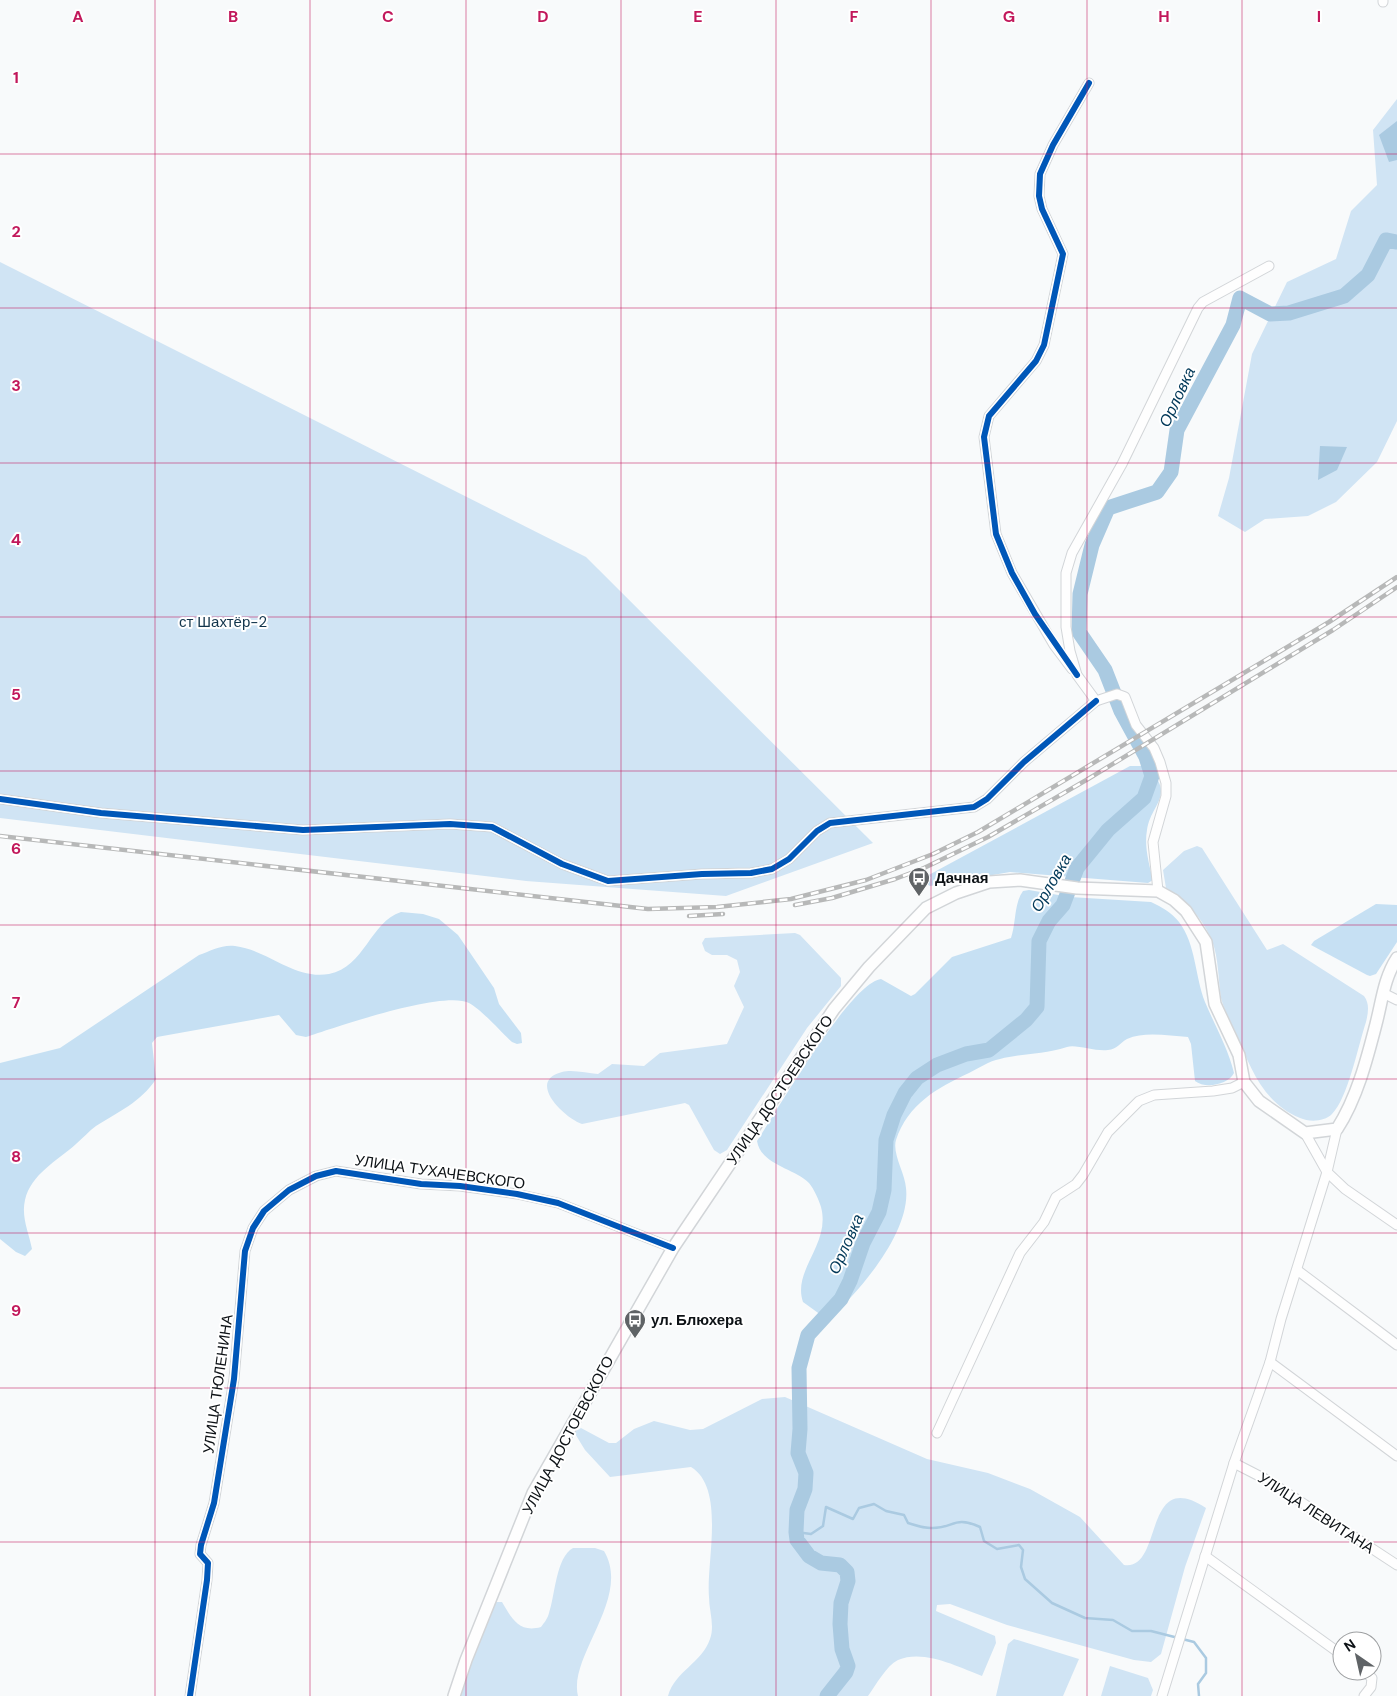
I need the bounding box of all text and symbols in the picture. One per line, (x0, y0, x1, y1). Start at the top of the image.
text: A (72, 6, 84, 27)
text: B (228, 6, 238, 27)
text: C (382, 6, 394, 27)
text: D (537, 6, 549, 27)
text: E (693, 6, 703, 27)
text: F (850, 6, 859, 27)
text: G (1003, 6, 1015, 27)
text: H (1158, 6, 1170, 27)
text: I (1317, 6, 1321, 27)
text: 1 (13, 67, 19, 88)
text: 2 (11, 221, 21, 242)
water label: Орловка (1154, 364, 1200, 430)
text: 3 (11, 375, 21, 396)
text: 4 (11, 529, 21, 550)
park label: ст Шахтёр-2 (179, 612, 267, 632)
text: 5 (11, 684, 21, 705)
text: 6 (11, 838, 21, 859)
water label: Орловка (1026, 850, 1076, 916)
bus stop icon: Дачная (907, 866, 931, 897)
place label: Дачная (935, 868, 989, 888)
text: 7 (12, 992, 21, 1013)
street label: УЛИЦА ДОСТОЕВСКОГО (722, 1011, 838, 1169)
text: 8 (11, 1146, 21, 1167)
street label: УЛИЦА ТУХАЧЕВСКОГО (354, 1150, 526, 1194)
water label: Орловка (823, 1211, 869, 1277)
text: 9 (11, 1300, 21, 1321)
bus stop icon: ул. Блюхера (623, 1308, 647, 1339)
place label: ул. Блюхера (651, 1310, 743, 1330)
street label: УЛИЦА ТЮЛЕНИНА (198, 1313, 238, 1455)
street label: УЛИЦА ДОСТОЕВСКОГО (518, 1352, 618, 1518)
street label: УЛИЦА ЛЕВИТАНА (1254, 1468, 1378, 1558)
north arrow (1332, 1631, 1382, 1681)
text: N (1340, 1635, 1359, 1656)

